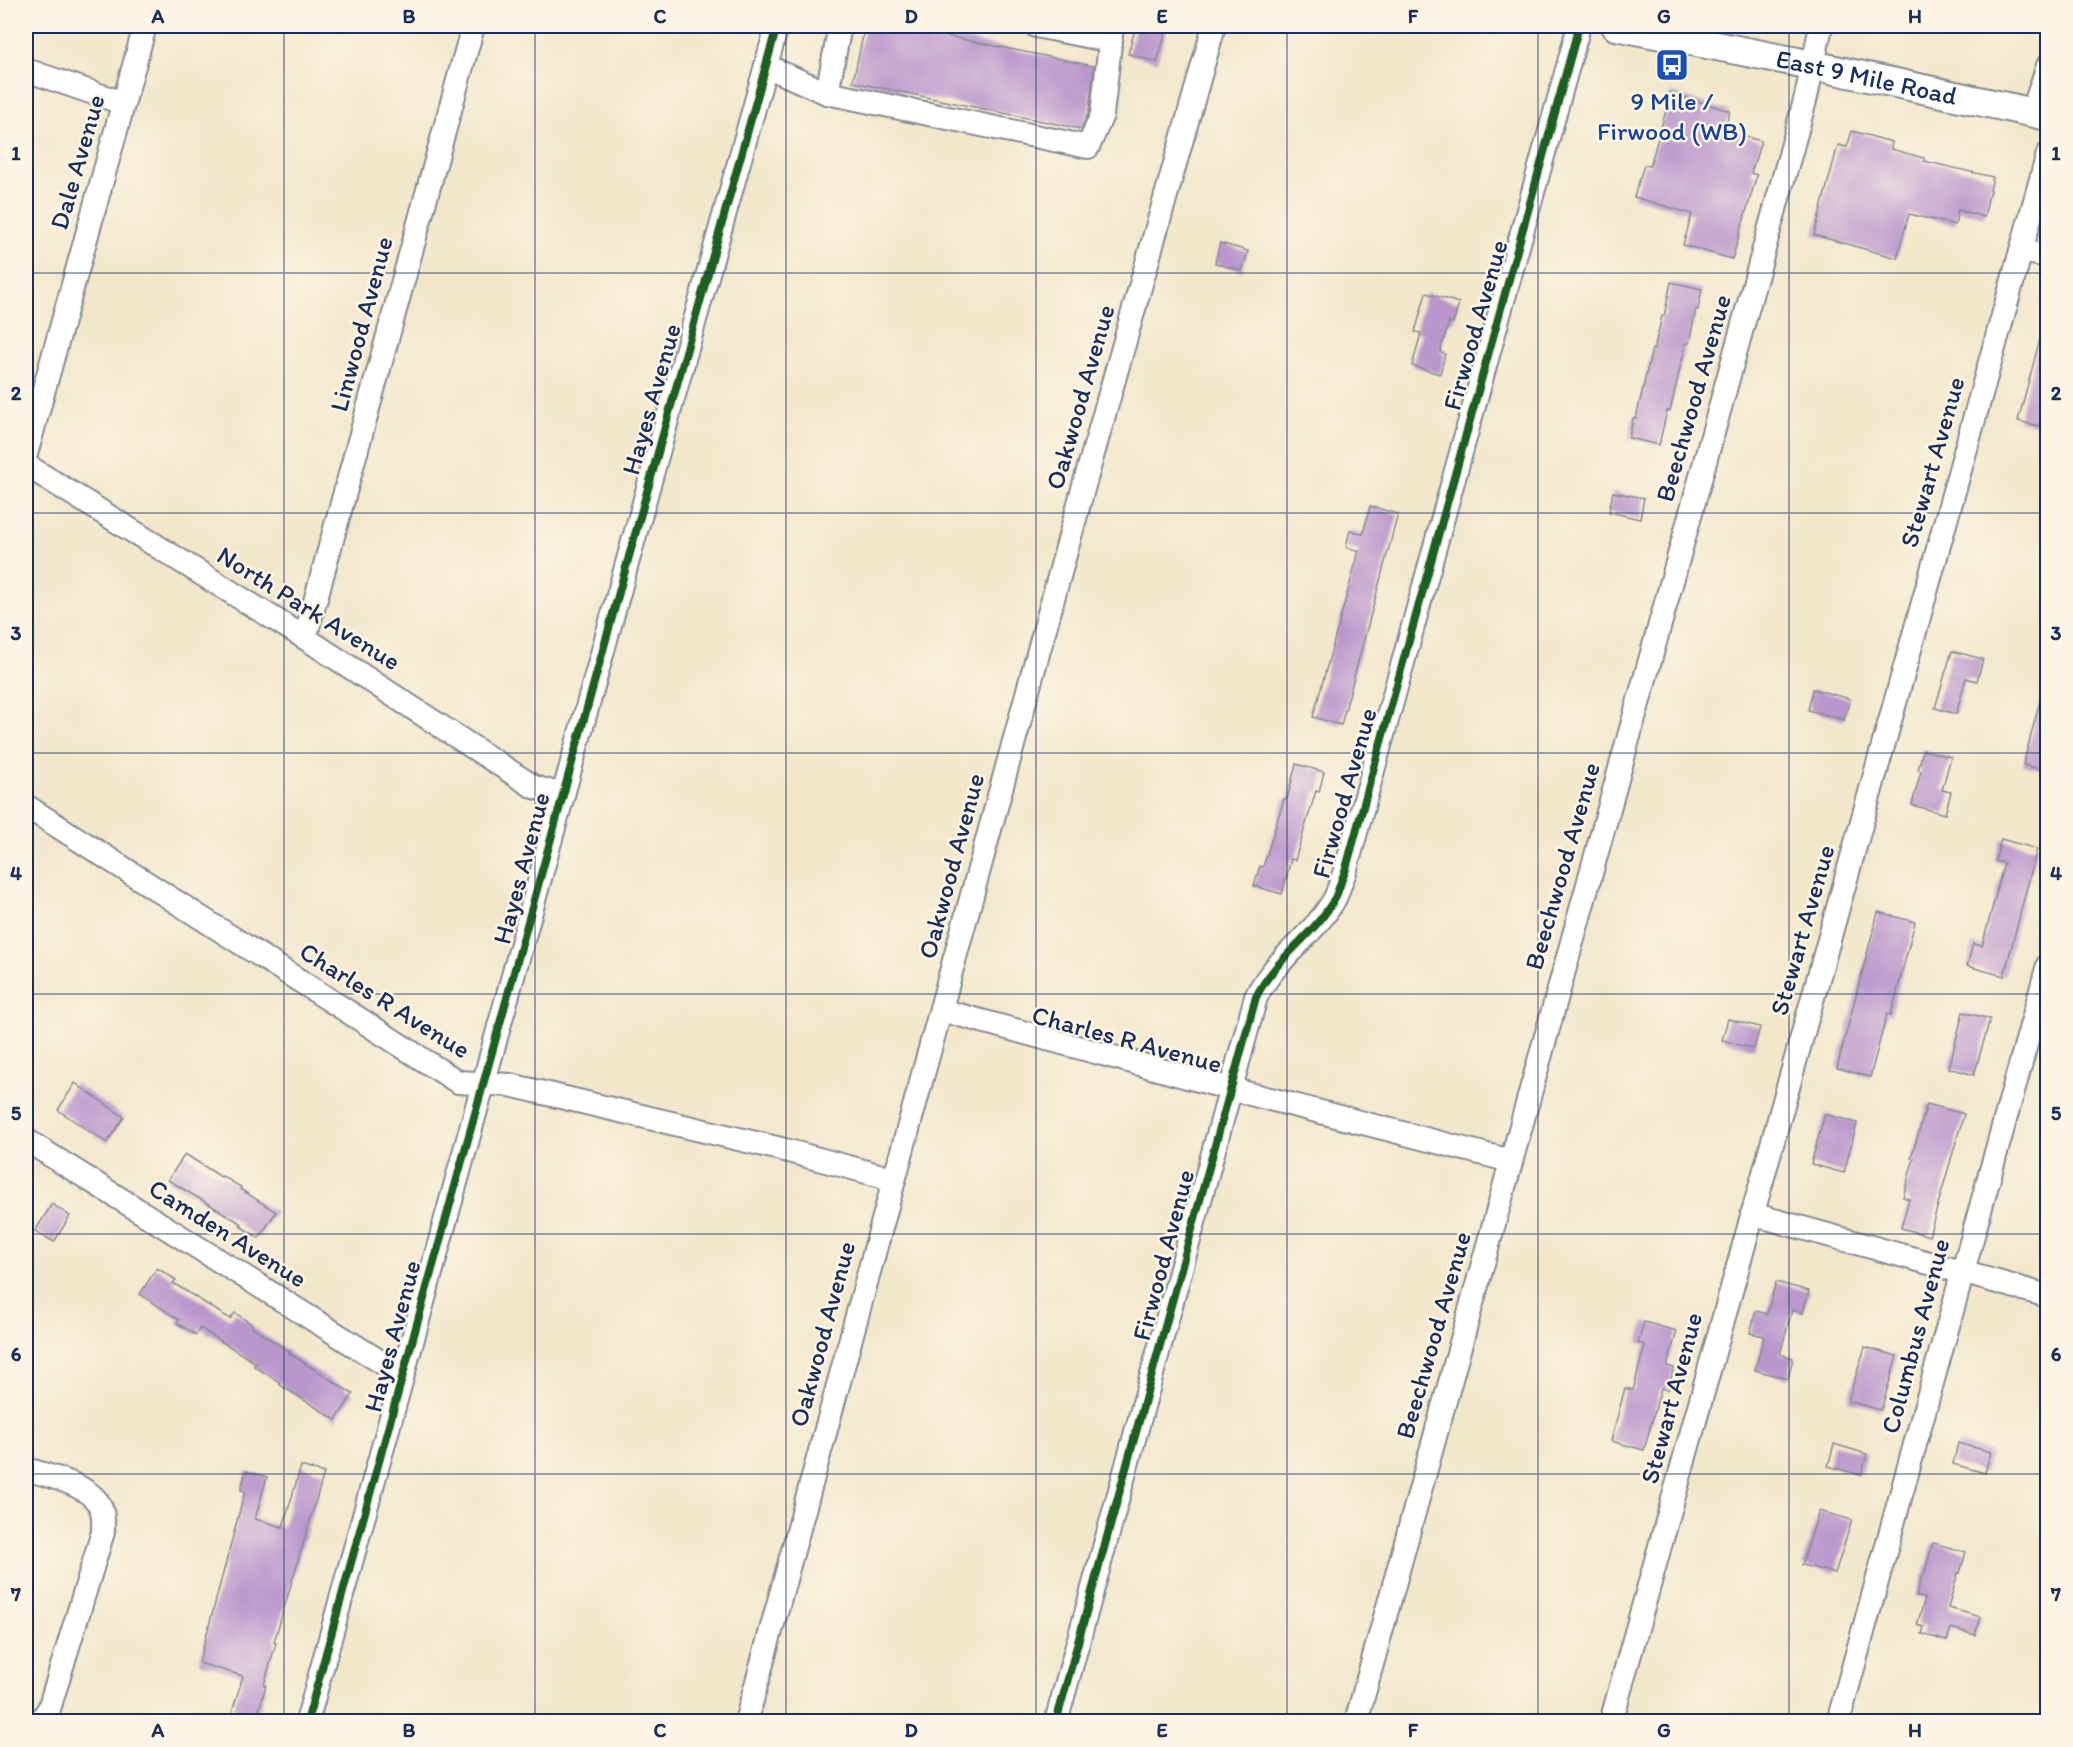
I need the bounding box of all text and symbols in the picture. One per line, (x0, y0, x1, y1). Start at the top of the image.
text: A (151, 4, 165, 28)
text: B (403, 4, 416, 28)
text: C (654, 4, 667, 28)
text: D (904, 4, 918, 28)
text: E (1156, 4, 1168, 28)
text: F (1408, 4, 1419, 28)
text: G (1657, 4, 1671, 28)
text: H (1908, 4, 1922, 28)
street label: East 9 Mile Road (1773, 42, 1961, 112)
bus stop icon: 9 Mile / Firwood (WB) (1654, 47, 1690, 83)
place label: 9 Mile / Firwood (WB) (1597, 85, 1747, 147)
street label: Dale Avenue (42, 91, 112, 233)
text: 1 (11, 141, 21, 165)
text: 1 (2051, 141, 2061, 165)
street label: Linwood Avenue (322, 233, 400, 415)
street label: Firwood Avenue (1435, 236, 1515, 414)
street label: Beechwood Avenue (1648, 291, 1738, 505)
street label: Oakwood Avenue (1038, 301, 1122, 493)
street label: Hayes Avenue (614, 320, 688, 478)
street label: Stewart Avenue (1892, 373, 1972, 551)
text: 2 (11, 381, 22, 405)
text: 2 (2051, 381, 2062, 405)
street label: North Park Avenue (211, 539, 407, 677)
text: 3 (11, 621, 22, 645)
text: 3 (2051, 621, 2062, 645)
street label: Firwood Avenue (1304, 704, 1384, 882)
street label: Beechwood Avenue (1517, 759, 1607, 973)
street label: Oakwood Avenue (911, 770, 991, 962)
street label: Hayes Avenue (485, 789, 557, 947)
street label: Stewart Avenue (1762, 841, 1842, 1019)
text: 4 (10, 861, 22, 885)
text: 4 (2050, 861, 2062, 885)
street label: Charles R Avenue (294, 935, 476, 1065)
street label: Charles R Avenue (1029, 998, 1225, 1080)
text: 5 (11, 1101, 22, 1125)
text: 5 (2051, 1101, 2062, 1125)
street label: Firwood Avenue (1125, 1166, 1201, 1344)
street label: Camden Avenue (143, 1172, 313, 1294)
street label: Beechwood Avenue (1388, 1228, 1478, 1442)
street label: Columbus Avenue (1874, 1235, 1956, 1437)
street label: Oakwood Avenue (782, 1238, 862, 1430)
street label: Hayes Avenue (356, 1257, 428, 1415)
street label: Stewart Avenue (1633, 1309, 1709, 1487)
text: 6 (11, 1342, 22, 1366)
text: 6 (2051, 1342, 2062, 1366)
text: 7 (10, 1582, 21, 1606)
text: 7 (2050, 1582, 2061, 1606)
text: A (151, 1718, 165, 1742)
text: B (403, 1718, 416, 1742)
text: C (654, 1718, 667, 1742)
text: D (904, 1718, 918, 1742)
text: E (1156, 1718, 1168, 1742)
text: F (1408, 1718, 1419, 1742)
text: G (1657, 1718, 1671, 1742)
text: H (1908, 1718, 1922, 1742)

